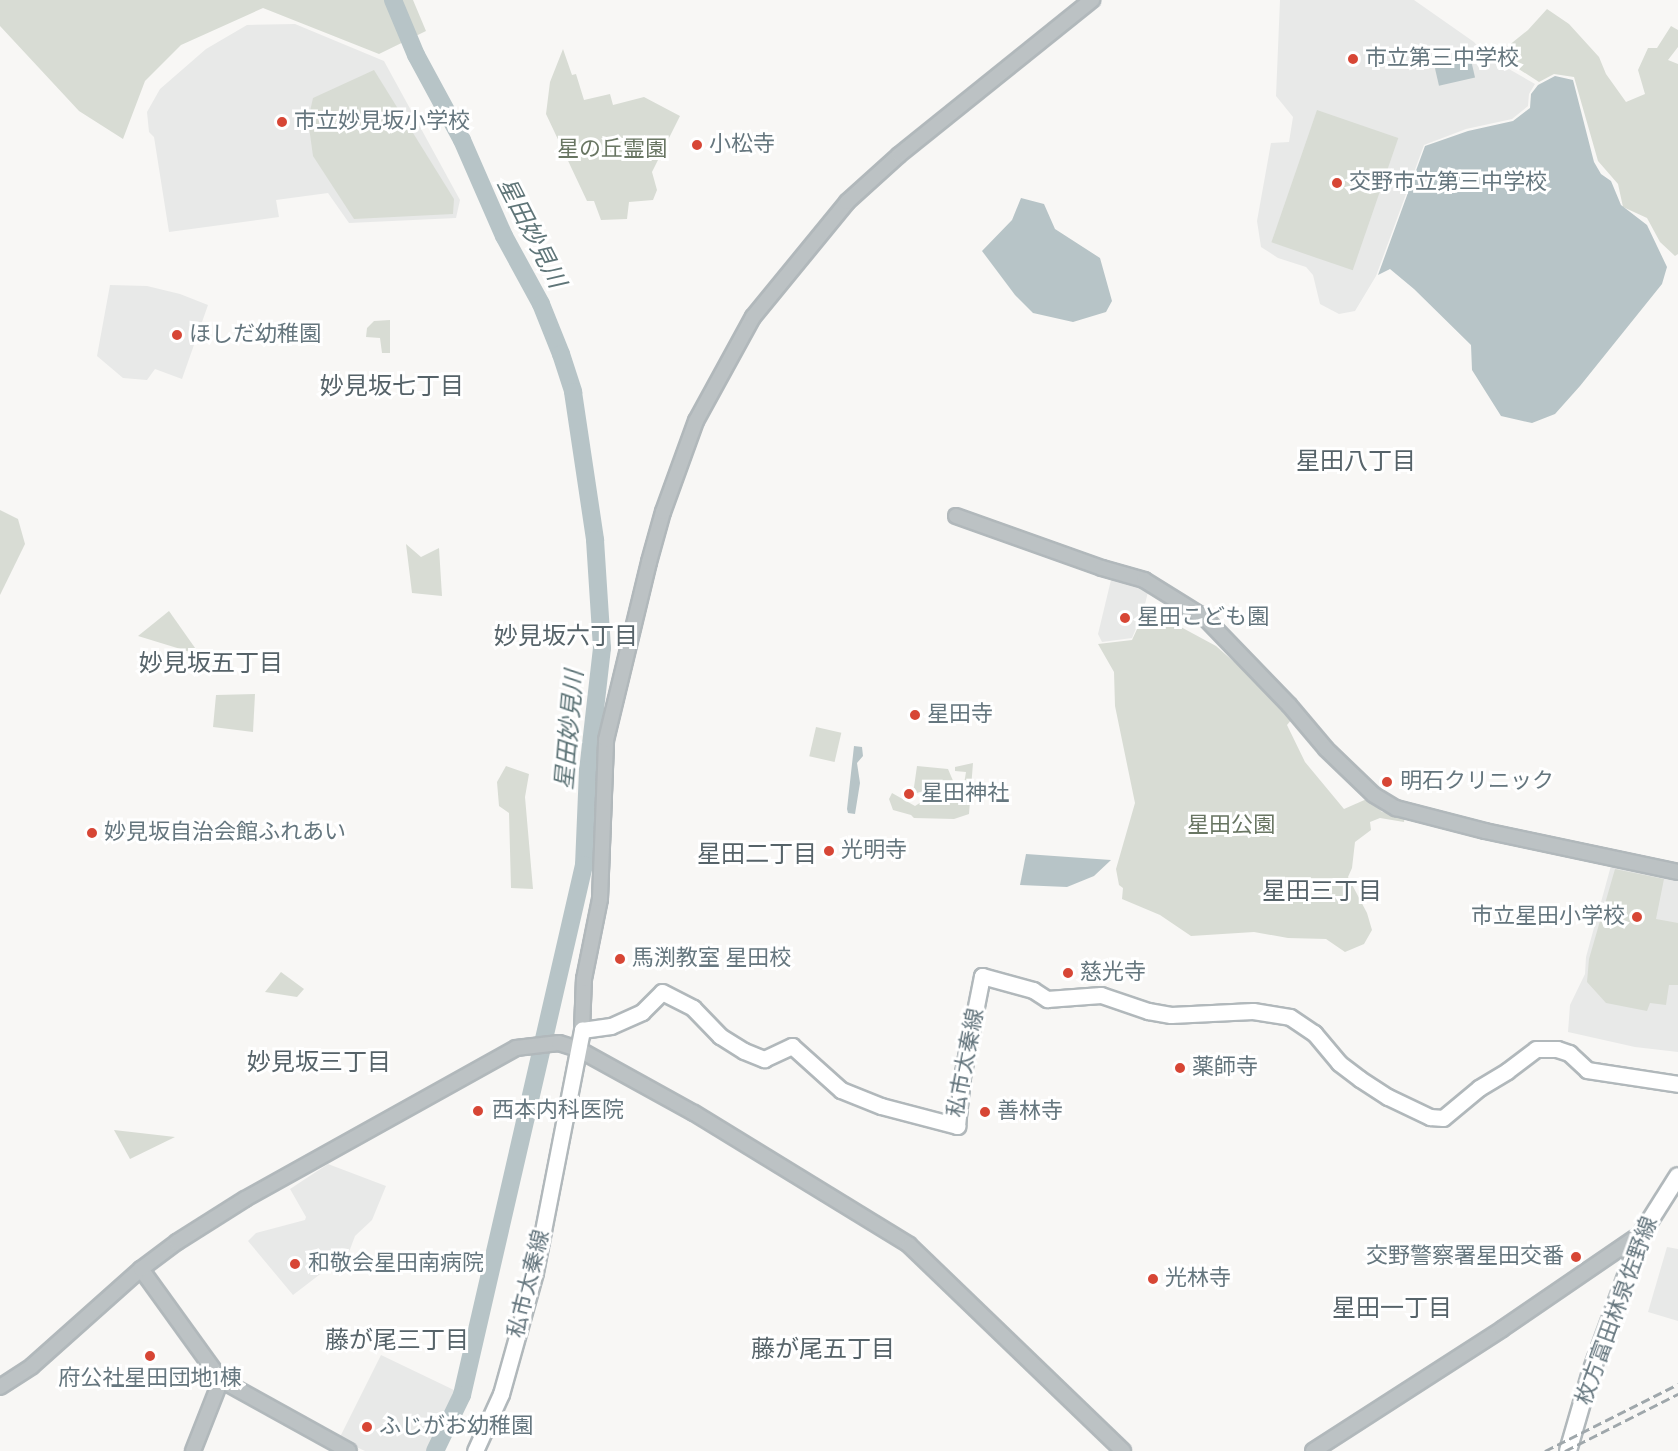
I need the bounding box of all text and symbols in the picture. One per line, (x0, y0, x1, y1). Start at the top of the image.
place label: 市立第三中学校 (1365, 46, 1519, 72)
marker: 市立第三中学校 (1346, 52, 1360, 66)
place label: 市立妙見坂小学校 (294, 109, 470, 135)
marker: 市立妙見坂小学校 (275, 115, 289, 129)
place label: 小松寺 (709, 132, 775, 158)
park label: 星の丘霊園 (557, 137, 667, 163)
marker: 小松寺 (690, 138, 704, 152)
place label: 交野市立第三中学校 (1349, 170, 1547, 196)
water label: 星田妙見川 (491, 173, 571, 293)
marker: 交野市立第三中学校 (1330, 176, 1344, 190)
place label: ほしだ幼稚園 (189, 322, 321, 348)
marker: ほしだ幼稚園 (170, 328, 184, 342)
district label: 妙見坂七丁目 (320, 373, 464, 401)
district label: 星田八丁目 (1296, 448, 1416, 476)
place label: 星田こども園 (1137, 605, 1269, 631)
marker: 星田こども園 (1118, 611, 1132, 625)
district label: 妙見坂六丁目 (494, 623, 638, 651)
district label: 妙見坂五丁目 (139, 650, 283, 678)
water label: 星田妙見川 (550, 669, 590, 791)
place label: 星田寺 (927, 702, 993, 728)
marker: 星田寺 (908, 708, 922, 722)
place label: 明石クリニック (1400, 769, 1554, 795)
marker: 明石クリニック (1378, 773, 1396, 791)
place label: 星田神社 (921, 781, 1009, 807)
marker: 星田神社 (902, 787, 916, 801)
park label: 星田公園 (1187, 813, 1275, 839)
place label: 妙見坂自治会館ふれあい (104, 820, 346, 846)
marker: 妙見坂自治会館ふれあい (85, 826, 99, 840)
place label: 光明寺 (841, 838, 907, 864)
district label: 星田二丁目 (697, 841, 817, 869)
marker: 光明寺 (822, 844, 836, 858)
district label: 星田三丁目 (1262, 878, 1382, 906)
place label: 市立星田小学校 (1471, 904, 1625, 930)
marker: 市立星田小学校 (1630, 910, 1644, 924)
place label: 馬渕教室 星田校 (632, 946, 791, 972)
marker: 馬渕教室 星田校 (613, 952, 627, 966)
place label: 慈光寺 (1080, 960, 1146, 986)
marker: 慈光寺 (1061, 966, 1075, 980)
street label: 私市太秦線 (943, 1006, 989, 1120)
district label: 妙見坂三丁目 (247, 1049, 391, 1077)
place label: 薬師寺 (1192, 1055, 1258, 1081)
marker: 薬師寺 (1173, 1061, 1187, 1075)
place label: 西本内科医院 (492, 1098, 624, 1124)
place label: 善林寺 (997, 1099, 1063, 1125)
marker: 西本内科医院 (469, 1102, 487, 1120)
marker: 善林寺 (978, 1105, 992, 1119)
street label: 枚方富田林泉佐野線 (1571, 1213, 1663, 1409)
street label: 私市太秦線 (503, 1227, 555, 1341)
place label: 交野警察署星田交番 (1366, 1244, 1564, 1270)
marker: 交野警察署星田交番 (1569, 1250, 1583, 1264)
place label: 和敬会星田南病院 (308, 1251, 484, 1277)
marker: 和敬会星田南病院 (286, 1255, 304, 1273)
place label: 光林寺 (1165, 1266, 1231, 1292)
marker: 光林寺 (1146, 1272, 1160, 1286)
district label: 星田一丁目 (1332, 1295, 1452, 1323)
district label: 藤が尾三丁目 (325, 1327, 469, 1355)
district label: 藤が尾五丁目 (751, 1336, 895, 1364)
marker: 府公社星田団地1棟 (143, 1349, 157, 1363)
place label: 府公社星田団地1棟 (58, 1366, 242, 1392)
place label: ふじがお幼稚園 (379, 1414, 533, 1440)
marker: ふじがお幼稚園 (360, 1420, 374, 1434)

